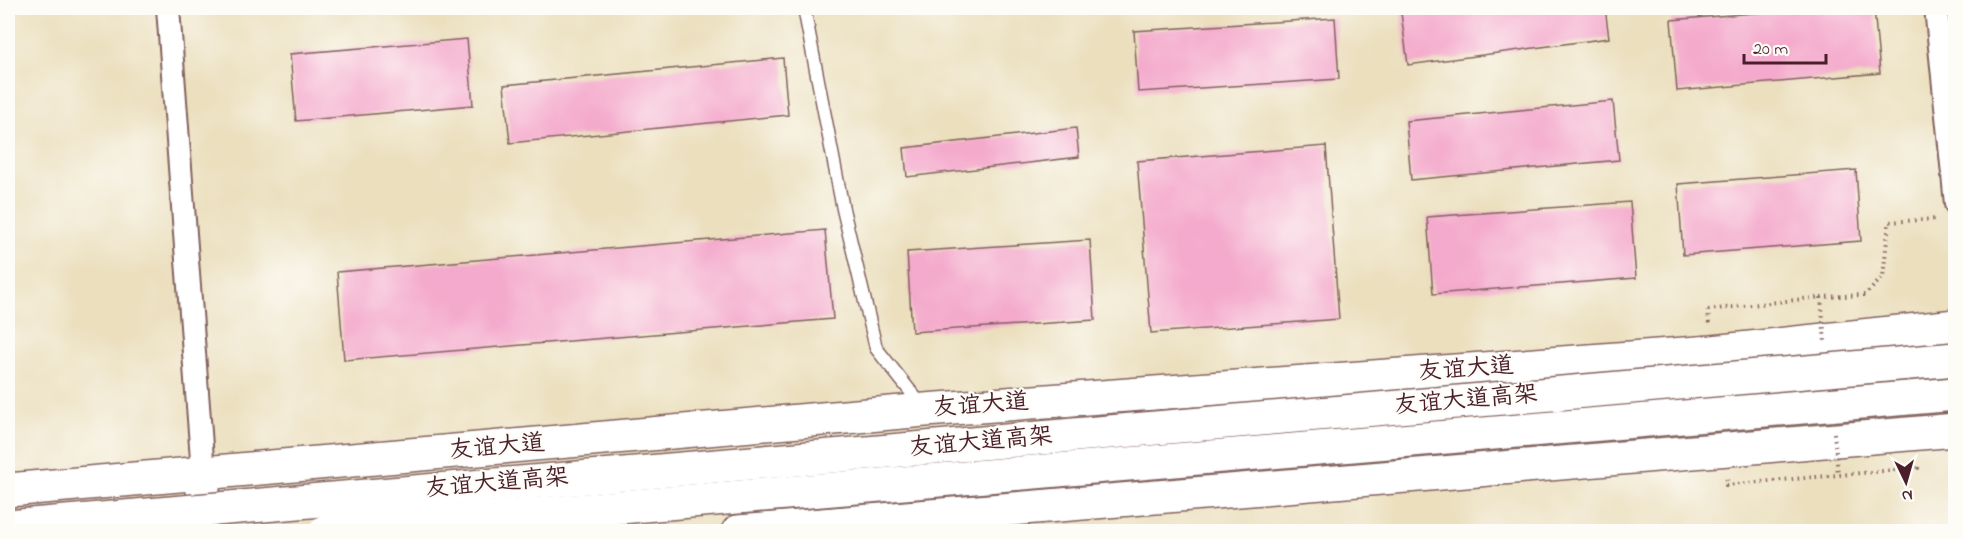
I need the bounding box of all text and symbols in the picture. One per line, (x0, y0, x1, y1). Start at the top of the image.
scale bar (1744, 27, 1826, 65)
text: 20 m (1753, 37, 1788, 63)
street label: 友谊大道 (1417, 349, 1515, 391)
street label: 友谊大道高架 (1393, 377, 1539, 425)
street label: 友谊大道 (932, 385, 1030, 427)
street label: 友谊大道高架 (908, 419, 1054, 467)
street label: 友谊大道 (448, 426, 546, 470)
north arrow (1876, 452, 1936, 512)
street label: 友谊大道高架 (424, 460, 570, 508)
text: N (1901, 483, 1914, 507)

